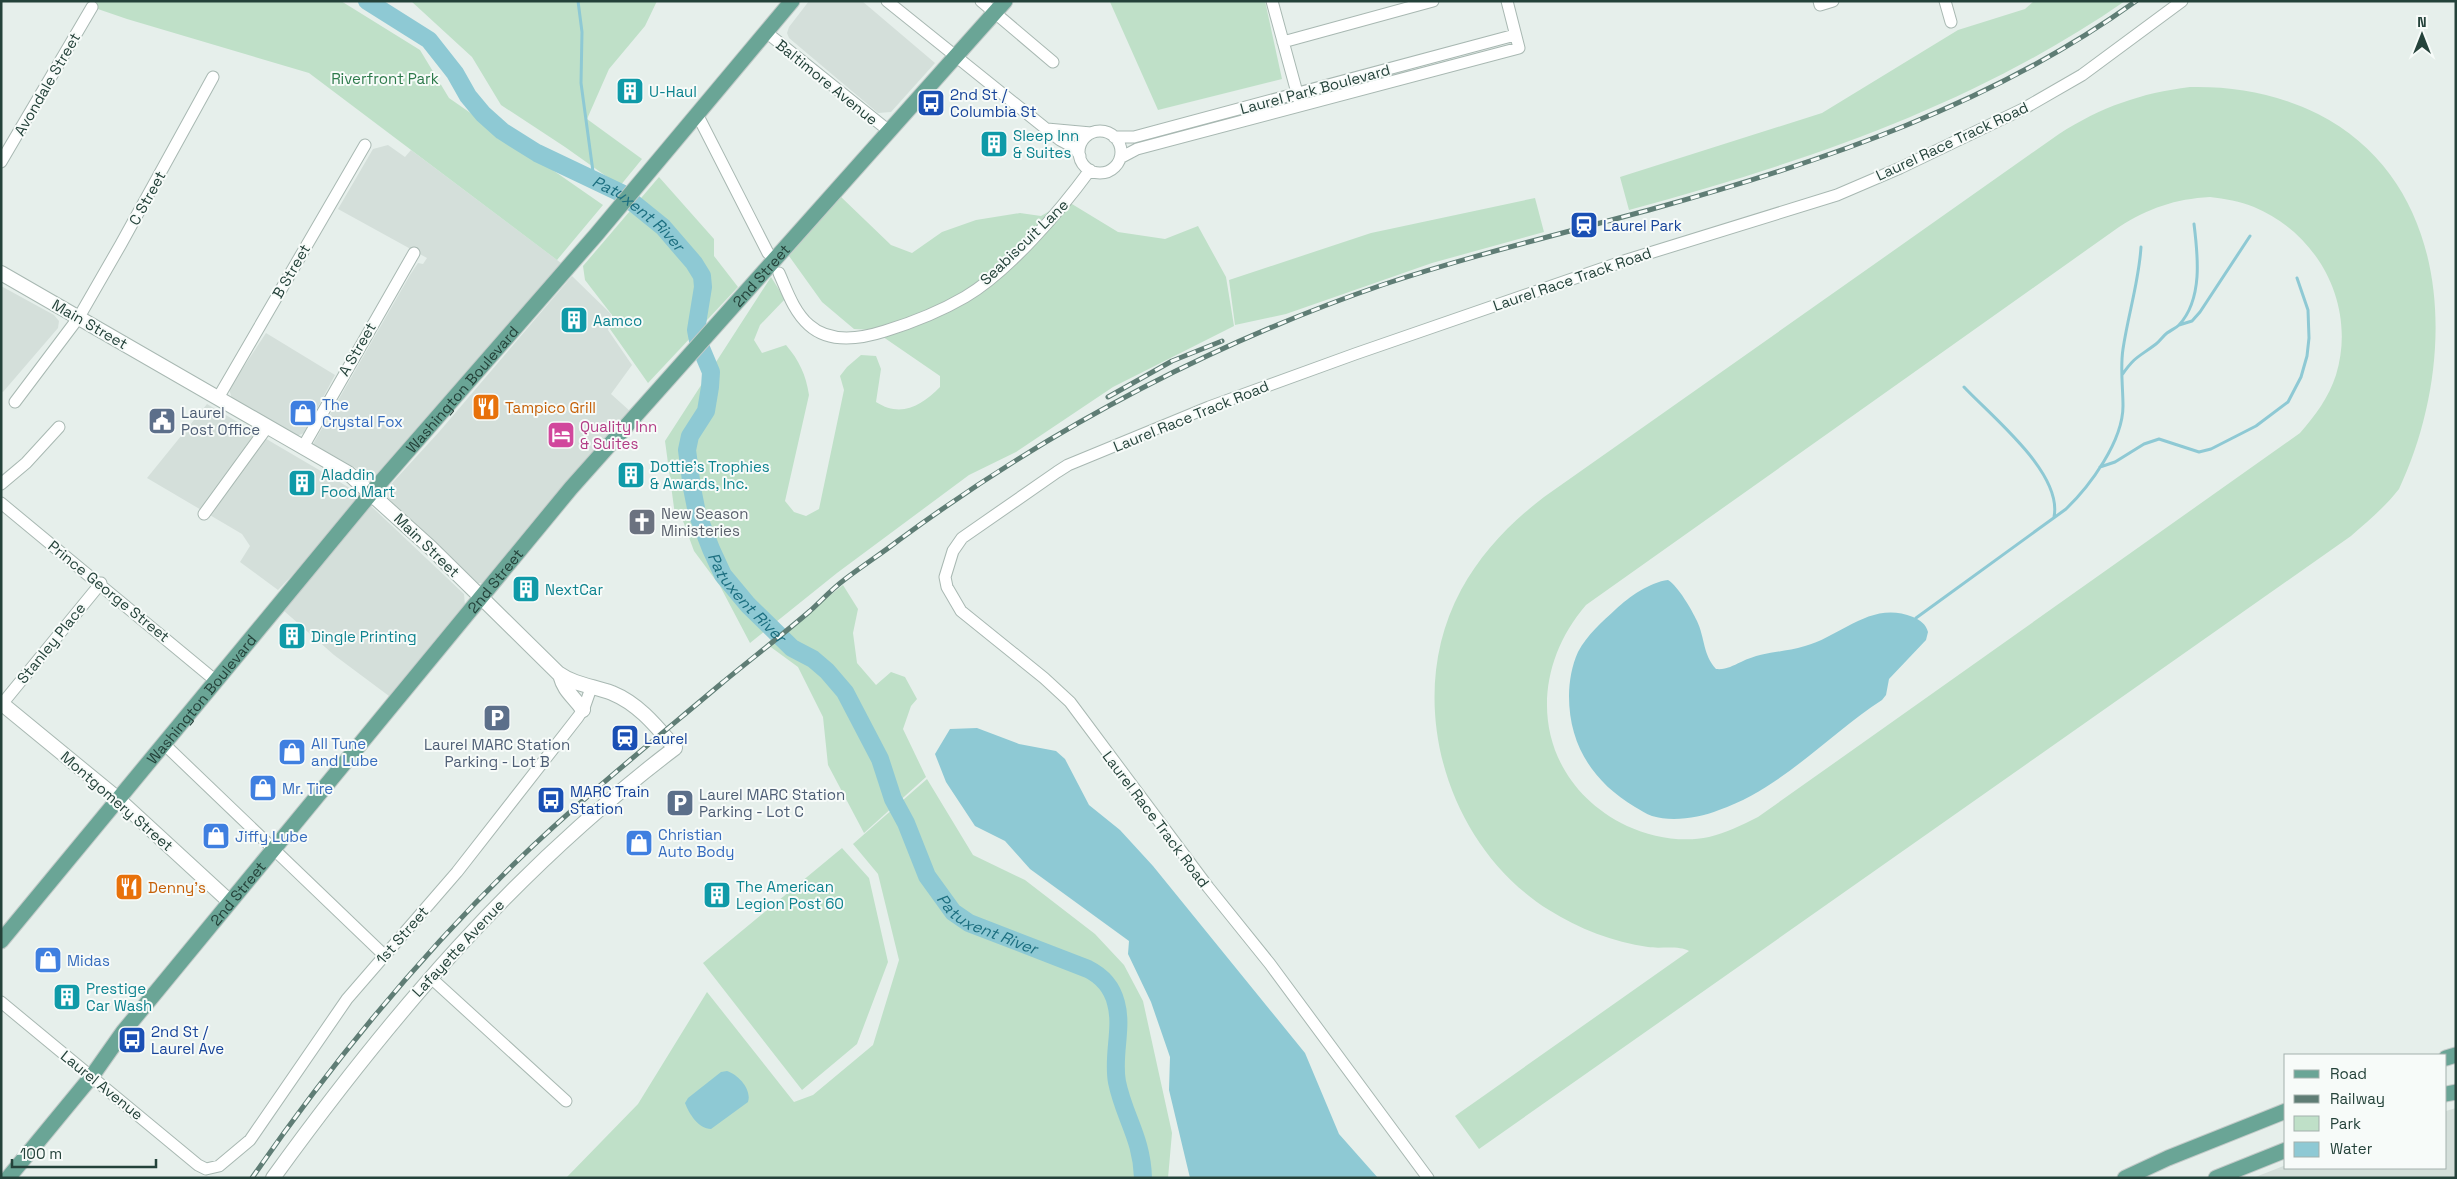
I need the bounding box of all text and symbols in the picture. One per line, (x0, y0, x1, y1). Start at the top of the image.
north arrow (2397, 10, 2447, 60)
text: N (2417, 13, 2427, 31)
street label: Avondale Street (10, 29, 84, 139)
street label: Baltimore Avenue (772, 35, 882, 129)
street label: Laurel Park Boulevard (1238, 60, 1392, 118)
park label: Riverfront Park (331, 69, 439, 88)
building icon: U-Haul (615, 76, 645, 106)
place label: U-Haul (649, 82, 697, 101)
place label: 2nd St / Columbia St (950, 85, 1037, 121)
bus stop icon: 2nd St / Columbia St (916, 88, 946, 118)
street label: Laurel Race Track Road (1873, 97, 2031, 185)
place label: Sleep Inn & Suites (1013, 126, 1079, 162)
building icon: Sleep Inn & Suites (979, 129, 1009, 159)
street label: C Street (124, 167, 170, 229)
water label: Patuxent River (589, 170, 691, 257)
street label: Seabiscuit Lane (976, 195, 1072, 289)
station icon: Laurel Park (1569, 210, 1599, 240)
place label: Laurel Park (1603, 216, 1682, 235)
street label: B Street (268, 240, 314, 302)
street label: 2nd Street (728, 240, 794, 310)
street label: Laurel Race Track Road (1490, 243, 1654, 315)
street label: Main Street (49, 295, 131, 353)
building icon: Aamco (559, 305, 589, 335)
place label: Aamco (593, 311, 642, 330)
street label: A Street (334, 319, 380, 379)
street label: Washington Boulevard (401, 322, 522, 457)
street label: Laurel Race Track Road (1110, 376, 1272, 456)
restaurant icon: Tampico Grill (471, 392, 501, 422)
place label: The Crystal Fox (322, 395, 403, 431)
shop icon: The Crystal Fox (288, 398, 318, 428)
place label: Tampico Grill (505, 398, 596, 417)
place label: Laurel Post Office (181, 403, 260, 439)
public building icon: Laurel Post Office (147, 406, 177, 436)
place label: Quality Inn & Suites (580, 417, 657, 453)
hotel icon: Quality Inn & Suites (546, 420, 576, 450)
place label: Dottie’s Trophies & Awards, Inc. (650, 457, 770, 493)
building icon: Dottie’s Trophies & Awards, Inc. (616, 460, 646, 490)
place label: Aladdin Food Mart (321, 465, 395, 501)
building icon: Aladdin Food Mart (287, 468, 317, 498)
place label: New Season Ministeries (661, 504, 749, 540)
church icon: New Season Ministeries (627, 507, 657, 537)
street label: Main Street (390, 509, 464, 581)
street label: Prince George Street (44, 536, 174, 646)
street label: 2nd Street (463, 544, 527, 616)
water label: Patuxent River (703, 549, 792, 649)
building icon: NextCar (511, 574, 541, 604)
place label: NextCar (545, 580, 603, 599)
street label: Stanley Place (13, 599, 89, 687)
building icon: Dingle Printing (277, 621, 307, 651)
place label: Dingle Printing (311, 627, 417, 646)
street label: Washington Boulevard (142, 630, 260, 768)
parking icon: Laurel MARC Station Parking - Lot B (482, 703, 512, 733)
station icon: Laurel (610, 723, 640, 753)
place label: Laurel (644, 729, 688, 748)
place label: All Tune and Lube (311, 734, 378, 770)
place label: Laurel MARC Station Parking - Lot B (424, 735, 570, 771)
shop icon: All Tune and Lube (277, 737, 307, 767)
street label: Montgomery Street (57, 747, 177, 855)
street label: Laurel Race Track Road (1098, 747, 1214, 891)
shop icon: Mr. Tire (248, 773, 278, 803)
place label: Mr. Tire (282, 779, 333, 798)
place label: MARC Train Station (570, 782, 650, 818)
bus stop icon: MARC Train Station (536, 785, 566, 815)
place label: Laurel MARC Station Parking - Lot C (699, 785, 845, 821)
parking icon: Laurel MARC Station Parking - Lot C (665, 788, 695, 818)
shop icon: Jiffy Lube (201, 821, 231, 851)
place label: Christian Auto Body (658, 825, 734, 861)
place label: Jiffy Lube (235, 827, 308, 846)
shop icon: Christian Auto Body (624, 828, 654, 858)
street label: 2nd Street (205, 857, 270, 929)
restaurant icon: Denny's (114, 872, 144, 902)
place label: The American Legion Post 60 (736, 877, 844, 913)
place label: Denny's (148, 878, 206, 897)
building icon: The American Legion Post 60 (702, 880, 732, 910)
water label: Patuxent River (932, 889, 1042, 960)
street label: Lafayette Avenue (408, 895, 508, 1001)
street label: 1st Street (372, 902, 432, 968)
shop icon: Midas (33, 945, 63, 975)
place label: Midas (67, 951, 110, 970)
place label: Prestige Car Wash (86, 979, 152, 1015)
building icon: Prestige Car Wash (52, 982, 82, 1012)
place label: 2nd St / Laurel Ave (151, 1022, 224, 1058)
bus stop icon: 2nd St / Laurel Ave (117, 1025, 147, 1055)
street label: Laurel Avenue (57, 1046, 147, 1124)
legend (2284, 1054, 2447, 1169)
text: Road (2330, 1064, 2367, 1083)
text: Railway (2330, 1089, 2385, 1108)
text: Park (2330, 1114, 2361, 1133)
scale bar (12, 1136, 156, 1168)
text: Water (2330, 1139, 2373, 1158)
text: 100 m (20, 1144, 62, 1163)

